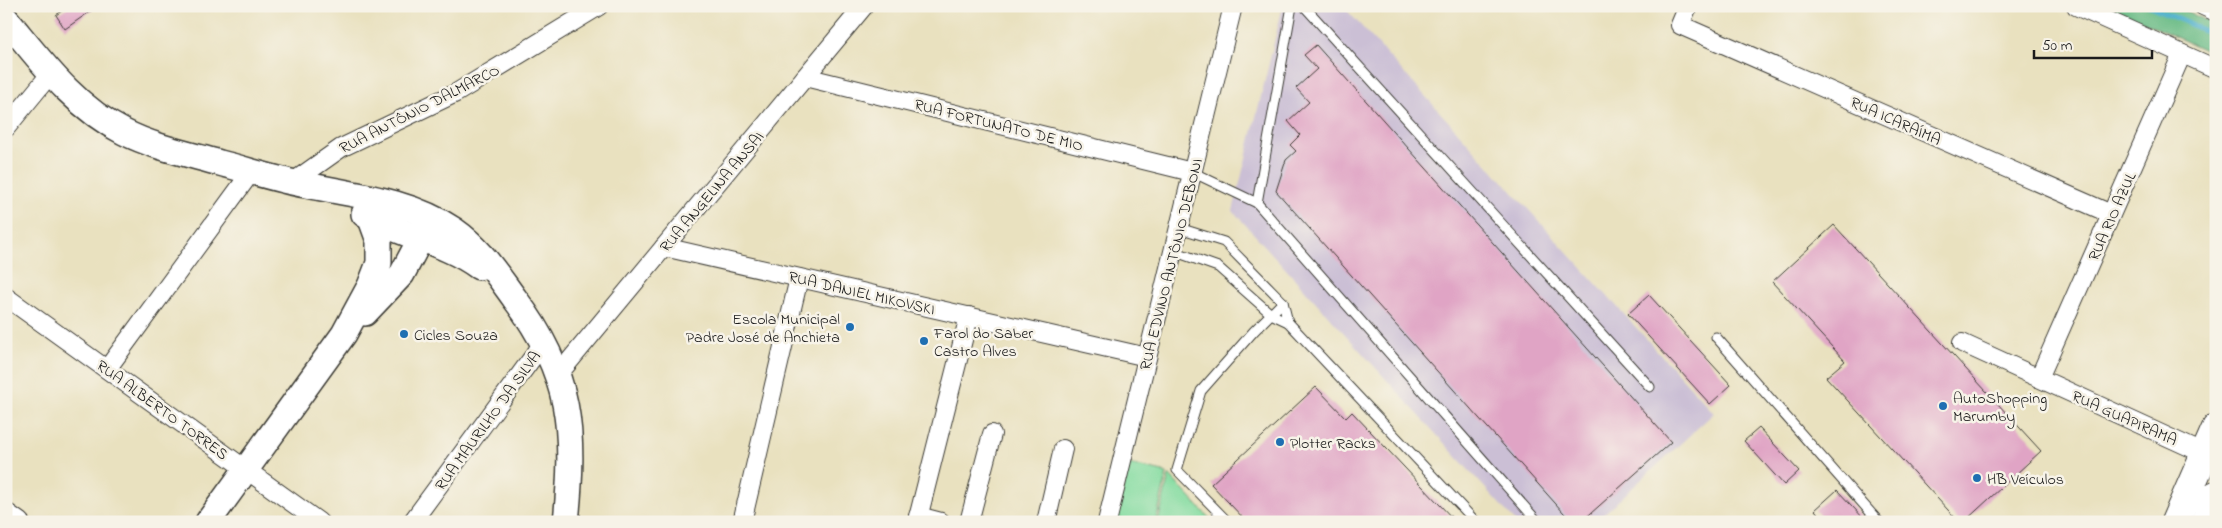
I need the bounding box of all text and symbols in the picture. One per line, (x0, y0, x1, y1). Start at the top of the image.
scale bar (2034, 28, 2152, 60)
text: 50 m (2042, 35, 2073, 57)
street label: RUA ANTÔNIO DALMARCO (336, 59, 504, 161)
street label: RUA ICARAÍMA (1846, 91, 1945, 153)
street label: RUA FORTUNATO DE MIO (912, 93, 1086, 159)
street label: RUA ANGELINA ANSAI (654, 126, 771, 258)
street label: RUA EDVINO ANTÔNIO DEBONI (1134, 156, 1210, 373)
street label: RUA RIO AZUL (2083, 169, 2143, 265)
street label: RUA DANIEL MIKOVSKI (786, 265, 937, 322)
place label: Escola Municipal Padre José de Anchieta (686, 308, 840, 350)
marker: Escola Municipal Padre José de Anchieta (844, 321, 856, 333)
place label: Farol do Saber Castro Alves (933, 322, 1033, 364)
place label: Cicles Souza (414, 324, 498, 348)
marker: Cicles Souza (398, 328, 410, 340)
marker: Farol do Saber Castro Alves (918, 335, 930, 347)
street label: RUA MAURILHO DA SILVA (430, 346, 548, 496)
street label: RUA ALBERTO TORRES (91, 354, 233, 467)
street label: RUA GUAPIRAMA (2068, 385, 2181, 453)
place label: AutoShopping Marumby (1953, 387, 2047, 429)
marker: AutoShopping Marumby (1937, 400, 1949, 412)
place label: Plotter Racks (1290, 432, 1376, 456)
marker: Plotter Racks (1274, 436, 1286, 448)
place label: HB Veículos (1987, 468, 2064, 492)
marker: HB Veículos (1971, 472, 1983, 484)

